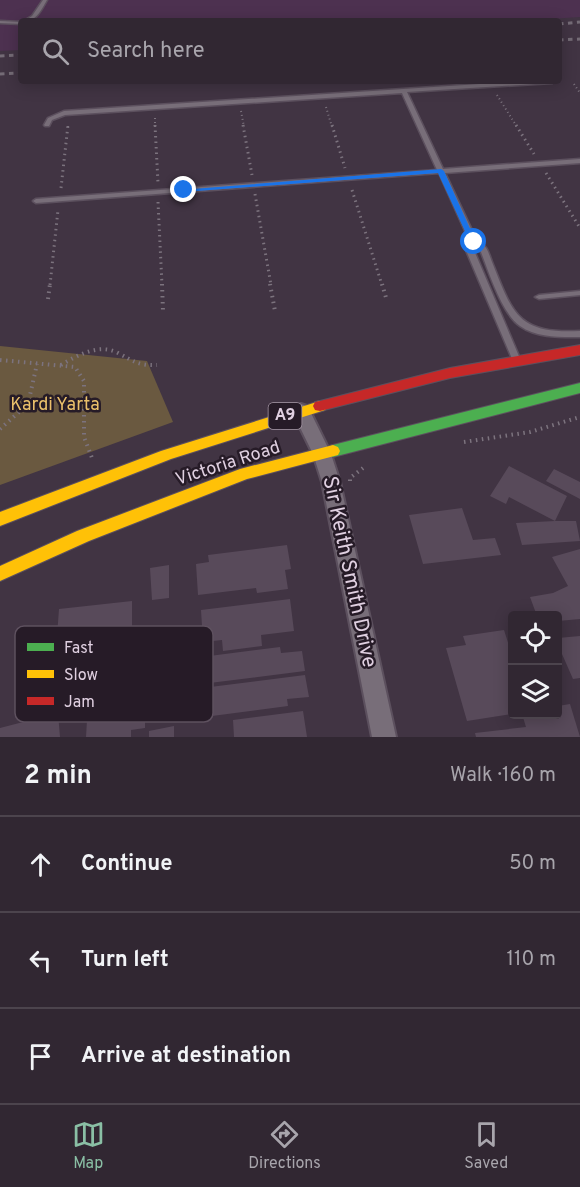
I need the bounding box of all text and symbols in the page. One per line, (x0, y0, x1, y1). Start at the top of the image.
search box (18, 18, 562, 84)
icon: search (39, 35, 72, 68)
text: Search here (87, 38, 205, 65)
route end (170, 176, 196, 202)
route start (460, 228, 486, 254)
park label: Kardi Yarta (10, 394, 100, 417)
road number: A9 (268, 403, 302, 429)
street label: Victoria Road (173, 436, 283, 492)
street label: Sir Keith Smith Drive (316, 474, 382, 670)
map controls (508, 611, 562, 719)
button: locate (508, 611, 562, 665)
legend (15, 626, 213, 722)
text: Fast (64, 639, 94, 659)
button: layers (508, 665, 562, 719)
text: Slow (64, 666, 98, 686)
text: Jam (64, 693, 95, 713)
text: 2 min (24, 760, 92, 793)
text: Walk · 160 m (450, 763, 556, 789)
icon: ahead (24, 848, 57, 881)
text: Continue (81, 851, 172, 878)
text: 50 m (509, 851, 556, 877)
icon: left (24, 944, 57, 977)
text: Turn left (81, 947, 169, 974)
text: 110 m (507, 947, 556, 973)
icon: arrive (24, 1040, 57, 1073)
text: Arrive at destination (81, 1043, 291, 1070)
tab: Map (72, 1118, 105, 1174)
tab: Directions (248, 1118, 321, 1174)
tab: Saved (464, 1118, 508, 1174)

